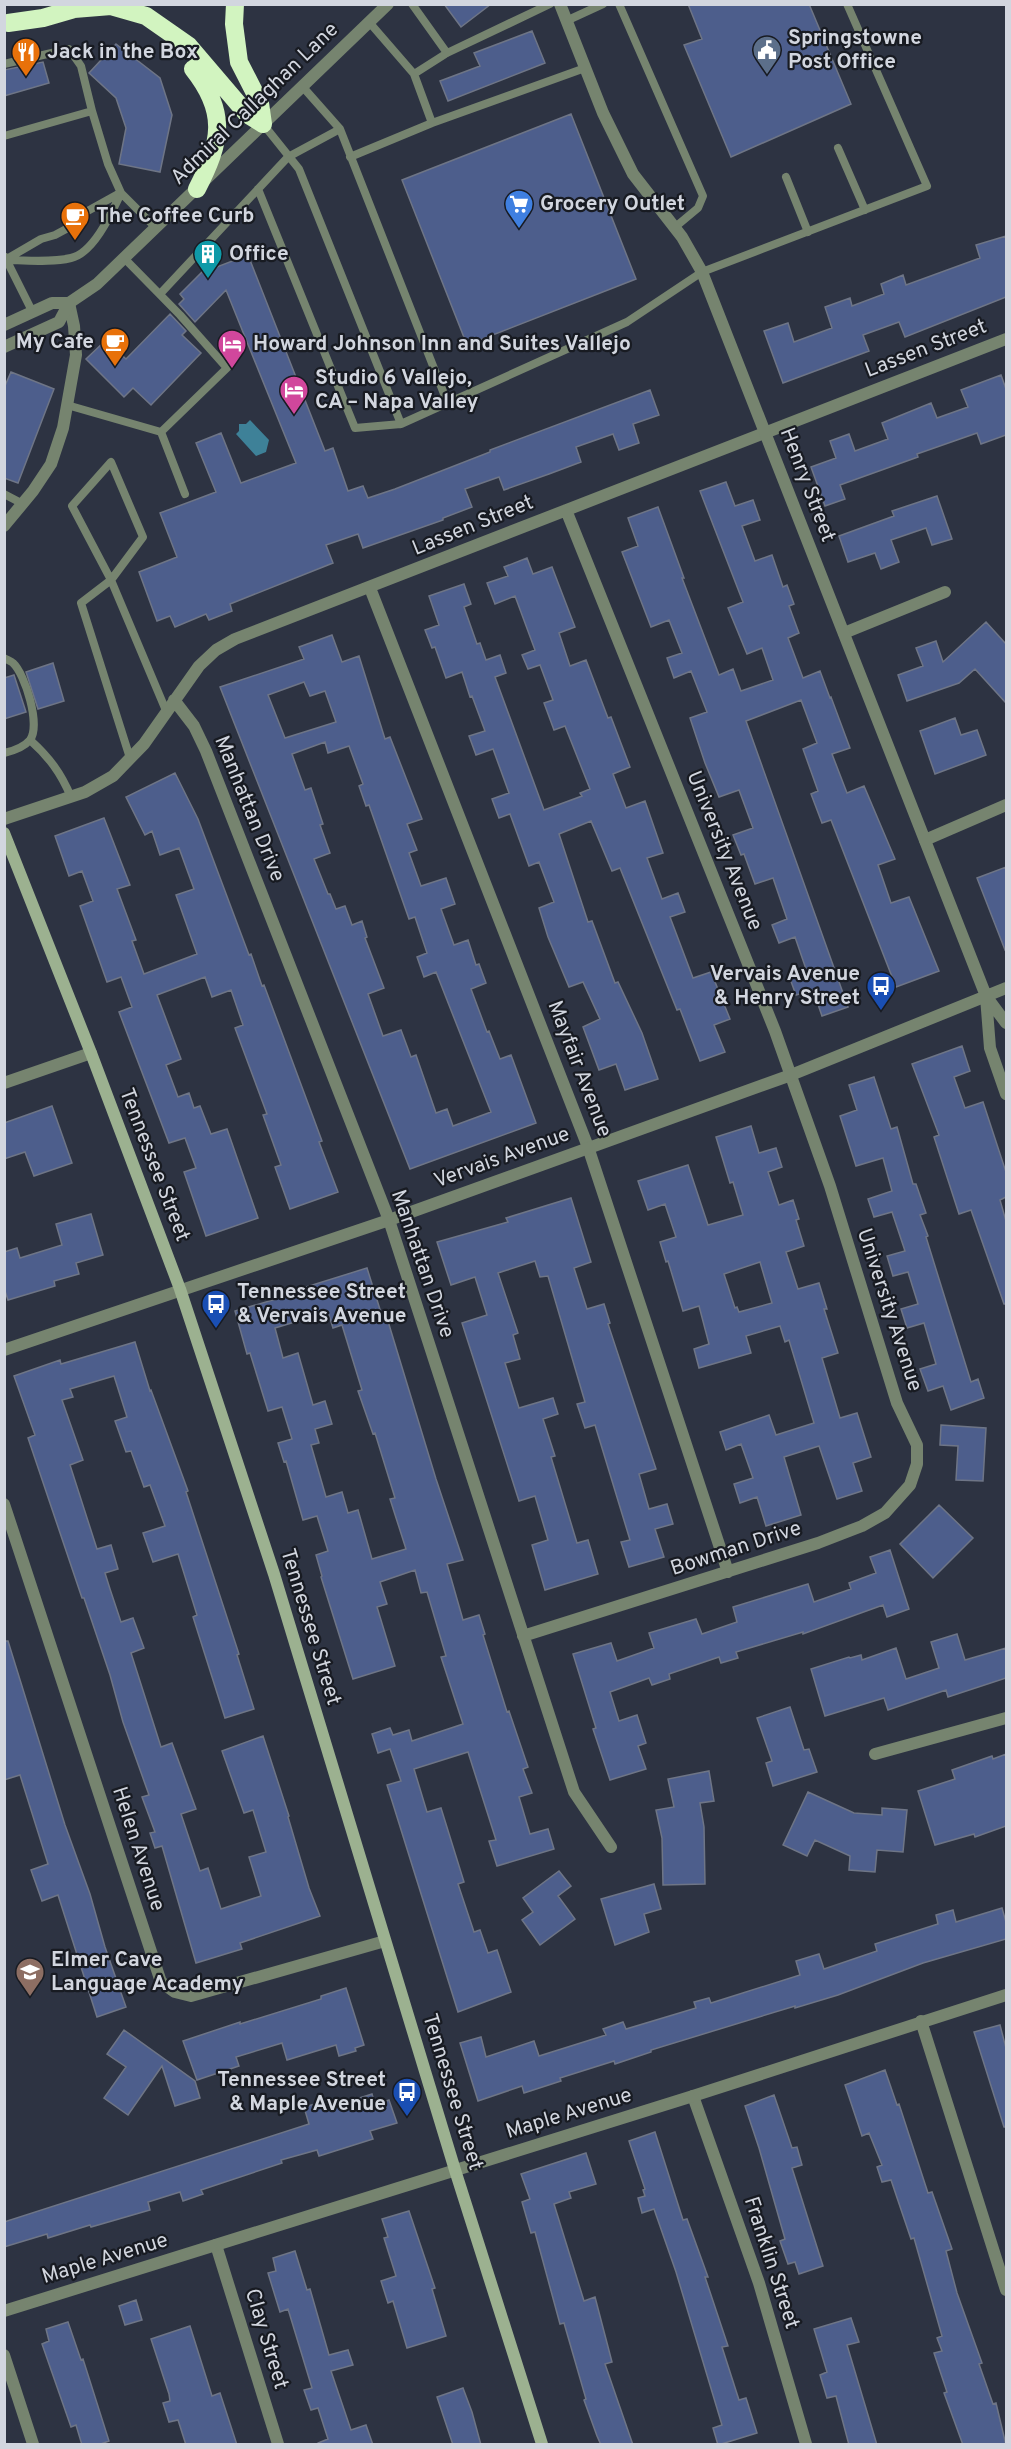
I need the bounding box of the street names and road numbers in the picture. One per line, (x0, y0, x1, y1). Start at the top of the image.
street label: Admiral Callaghan Lane (165, 17, 345, 191)
street label: Lassen Street (861, 313, 991, 385)
street label: Henry Street (773, 424, 841, 546)
street label: Lassen Street (408, 489, 538, 563)
street label: Manhattan Drive (207, 732, 291, 886)
street label: University Avenue (680, 767, 768, 935)
street label: Mayfair Avenue (541, 997, 617, 1141)
street label: Tennessee Street (112, 1084, 196, 1246)
street label: Vervais Avenue (430, 1121, 574, 1195)
street label: Manhattan Drive (384, 1186, 460, 1342)
street label: University Avenue (850, 1225, 928, 1395)
street label: Bowman Drive (667, 1515, 805, 1583)
street label: Tennessee Street (273, 1545, 347, 1709)
street label: Helen Avenue (105, 1783, 171, 1915)
street label: Tennessee Street (415, 2010, 489, 2174)
street label: Maple Avenue (503, 2082, 635, 2146)
street label: Franklin Street (737, 2193, 805, 2333)
street label: Maple Avenue (39, 2227, 171, 2291)
street label: Clay Street (238, 2285, 294, 2393)

